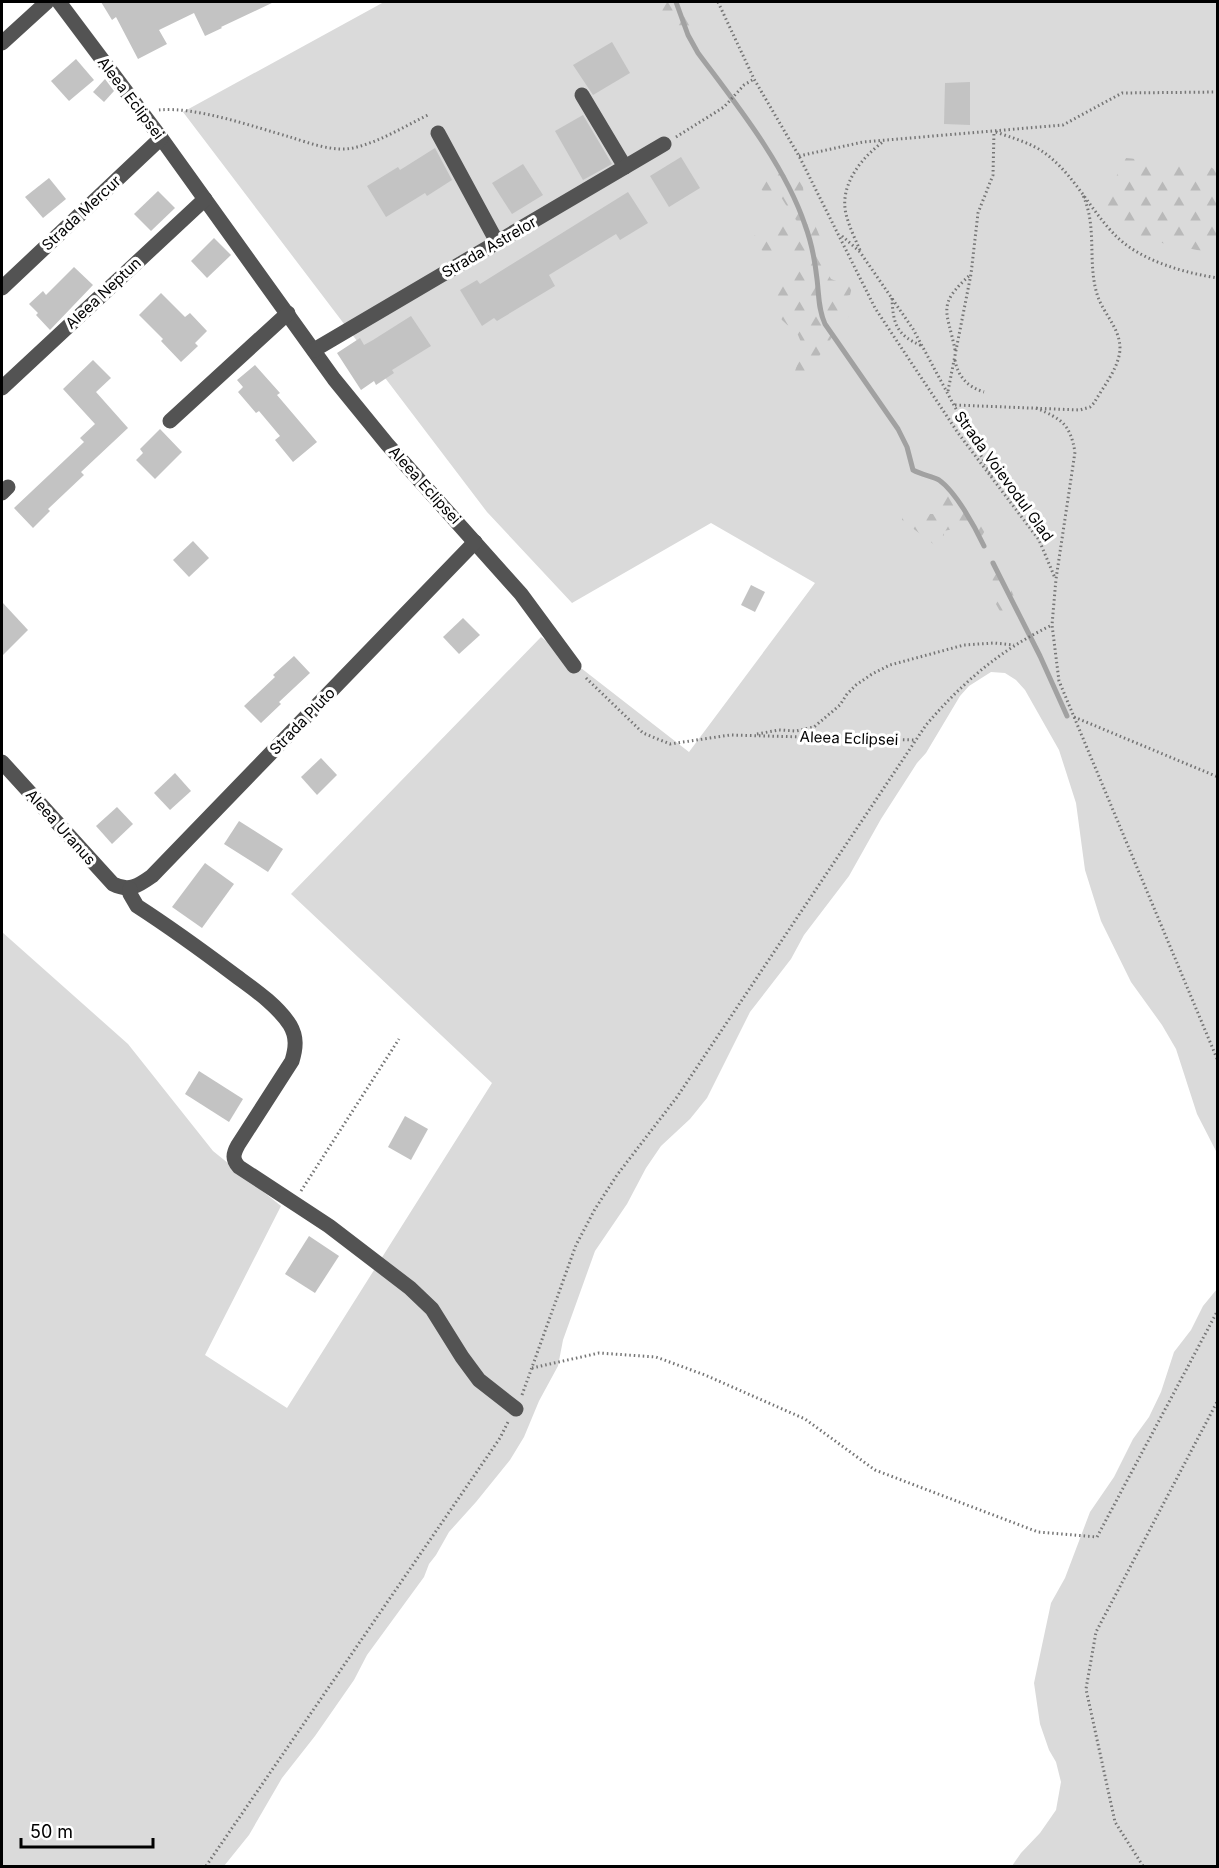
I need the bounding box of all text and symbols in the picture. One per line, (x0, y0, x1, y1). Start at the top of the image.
street label: Aleea Eclipsei (94, 53, 168, 143)
street label: Strada Mercur (38, 171, 125, 254)
street label: Strada Astrelor (438, 212, 540, 282)
street label: Aleea Neptun (61, 253, 145, 333)
street label: Strada Voievodul Glad (950, 407, 1058, 545)
street label: Aleea Eclipsei (385, 442, 465, 528)
street label: Strada Pluto (265, 683, 339, 759)
street label: Aleea Eclipsei (799, 727, 899, 749)
street label: Aleea Uranus (22, 785, 100, 869)
scale bar (21, 1811, 153, 1849)
text: 50 m (30, 1821, 73, 1842)

